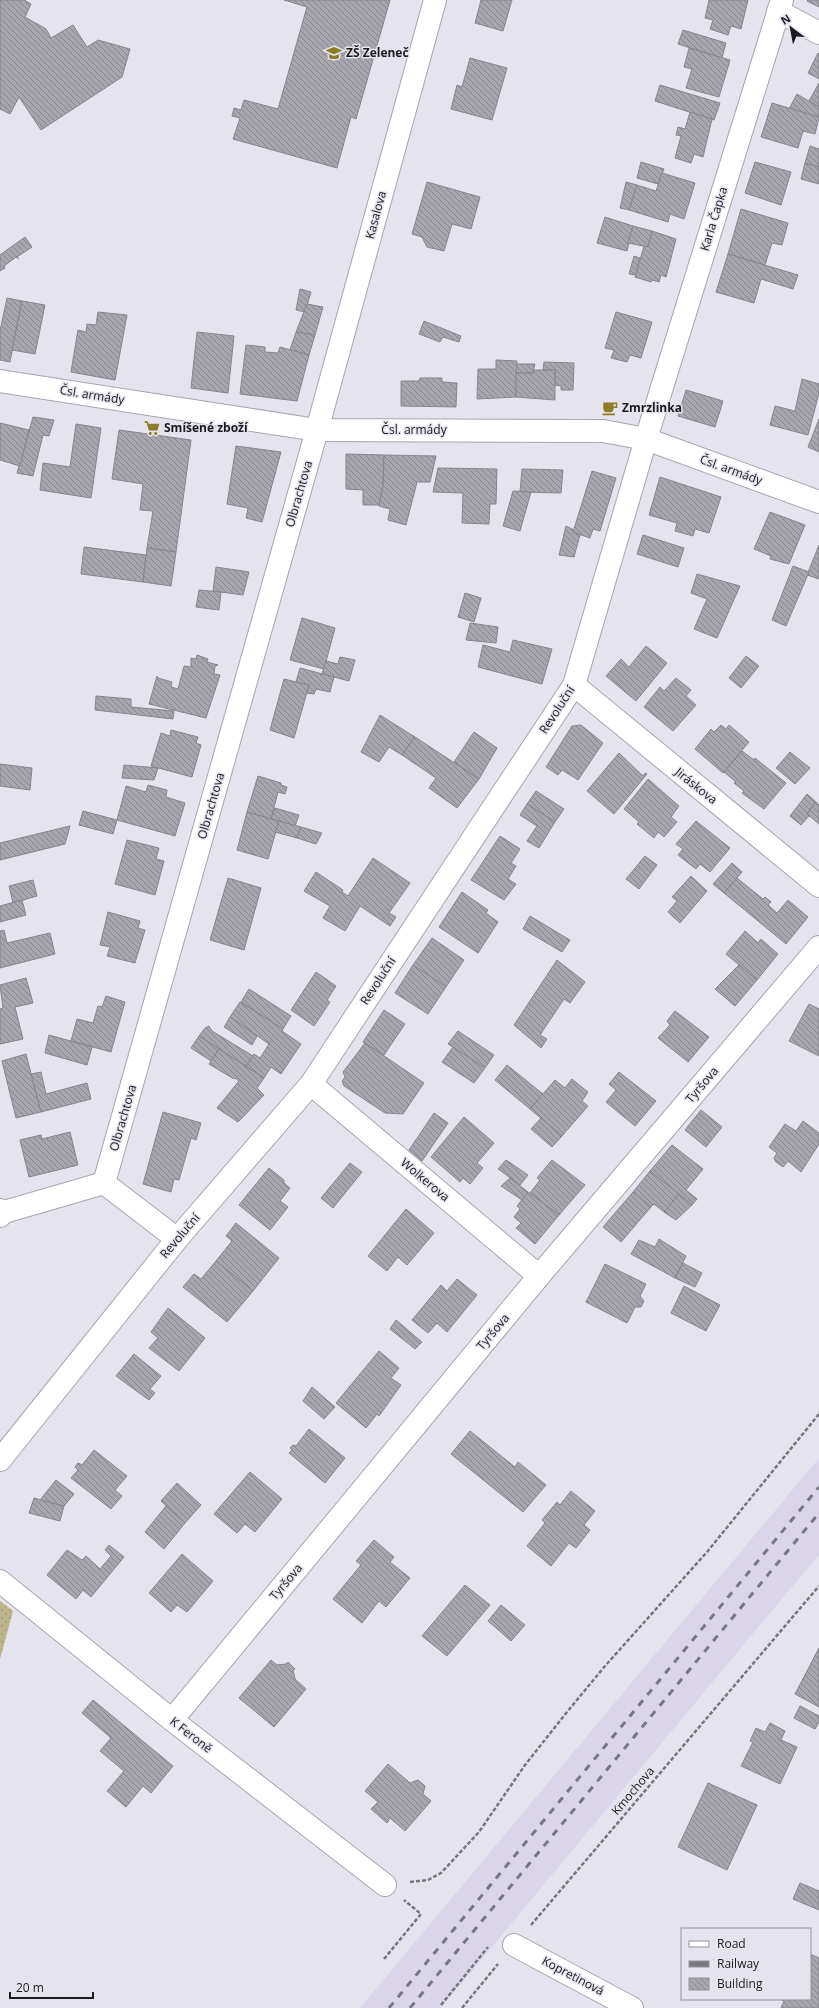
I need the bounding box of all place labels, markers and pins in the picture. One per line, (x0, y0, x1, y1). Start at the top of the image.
school or university icon: ZŠ Zeleneč (325, 44, 343, 62)
place label: ZŠ Zeleneč (346, 44, 409, 61)
cafe icon: Zmrzlinka (601, 399, 619, 417)
place label: Zmrzlinka (622, 399, 682, 416)
supermarket icon: Smíšené zboží (143, 419, 161, 437)
place label: Smíšené zboží (164, 419, 249, 436)

